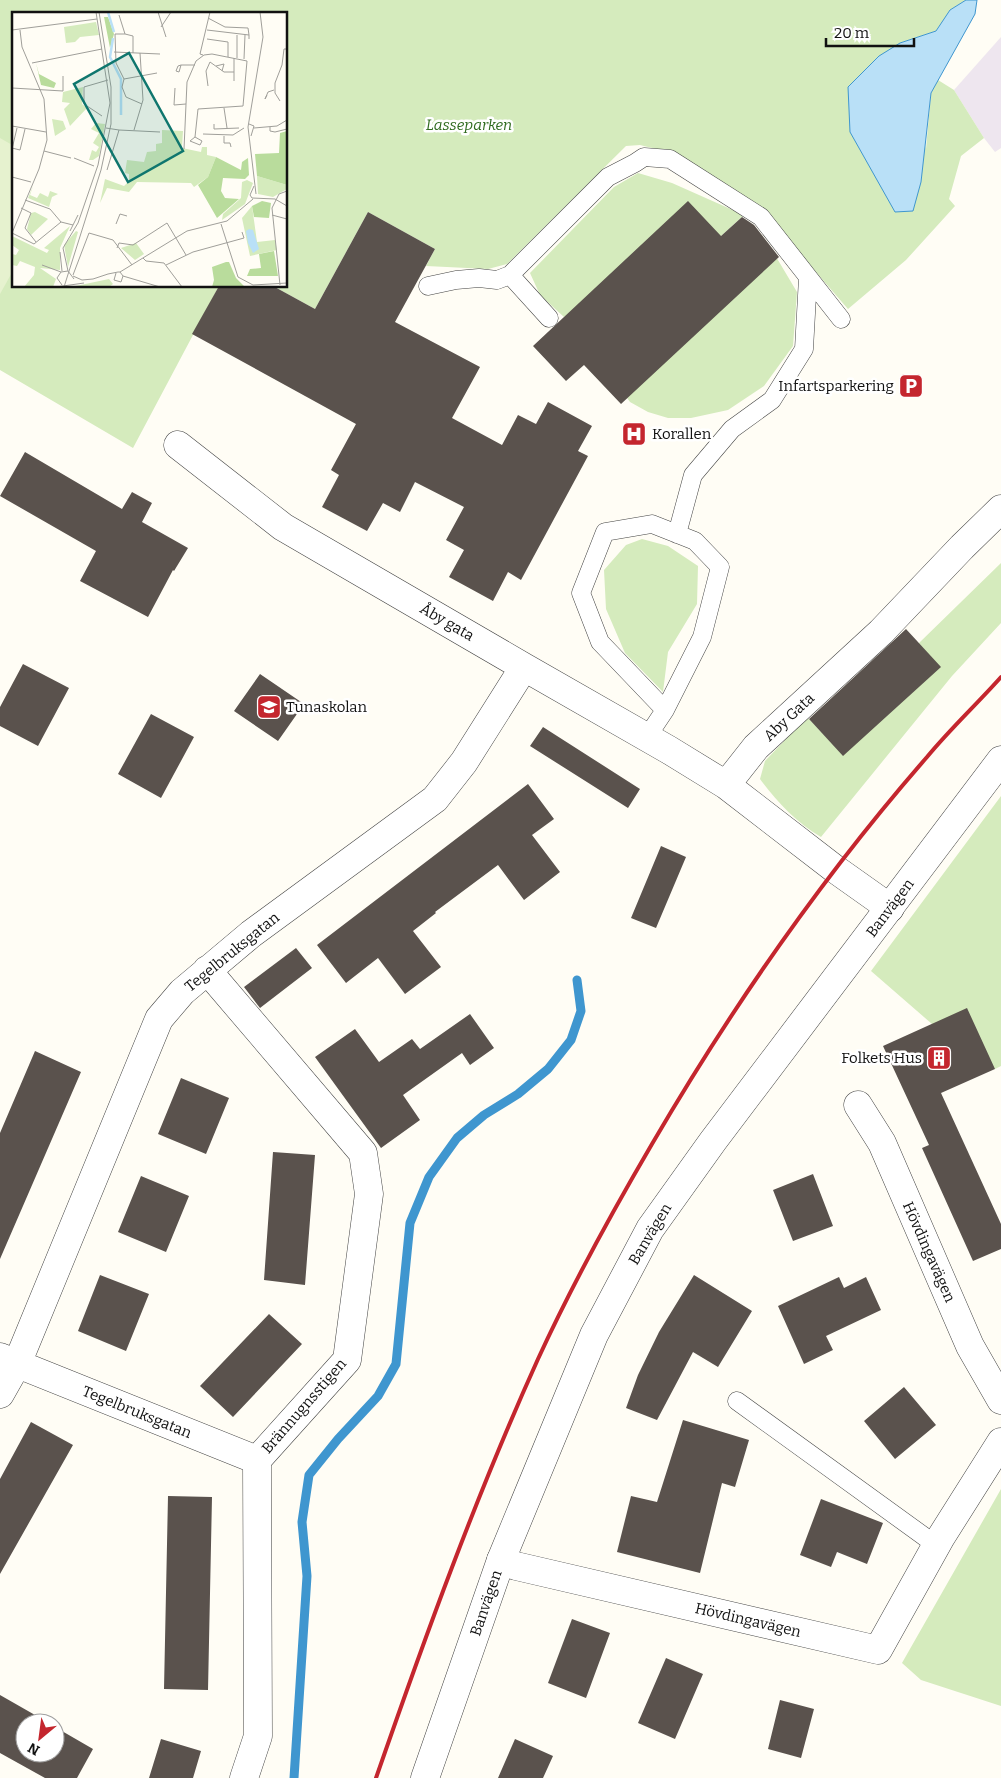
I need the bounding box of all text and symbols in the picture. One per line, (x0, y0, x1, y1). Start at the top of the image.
inset map (12, 12, 288, 288)
scale bar (826, 15, 914, 47)
text: 20 m (834, 24, 870, 42)
park label: Lasseparken (426, 116, 512, 134)
parking icon: Infartsparkering (898, 373, 924, 399)
place label: Infartsparkering (778, 377, 894, 395)
hospital icon: Korallen (621, 421, 647, 447)
place label: Korallen (652, 425, 712, 443)
street label: Åby gata (417, 599, 477, 645)
street label: Aby Gata (760, 689, 818, 745)
school or university icon: Tunaskolan (256, 694, 282, 720)
place label: Tunaskolan (286, 698, 368, 716)
street label: Banvägen (862, 875, 918, 941)
street label: Tegelbruksgatan (181, 908, 283, 996)
building icon: Folkets Hus (926, 1045, 952, 1071)
place label: Folkets Hus (841, 1049, 922, 1067)
street label: Hövdingavägen (899, 1199, 959, 1306)
street label: Banvägen (625, 1200, 676, 1268)
street label: Brännugnsstigen (258, 1354, 350, 1457)
street label: Tegelbruksgatan (80, 1382, 195, 1442)
street label: Banvägen (466, 1567, 506, 1638)
street label: Hövdingavägen (693, 1599, 803, 1641)
north arrow (15, 1713, 65, 1763)
text: N (25, 1739, 43, 1759)

